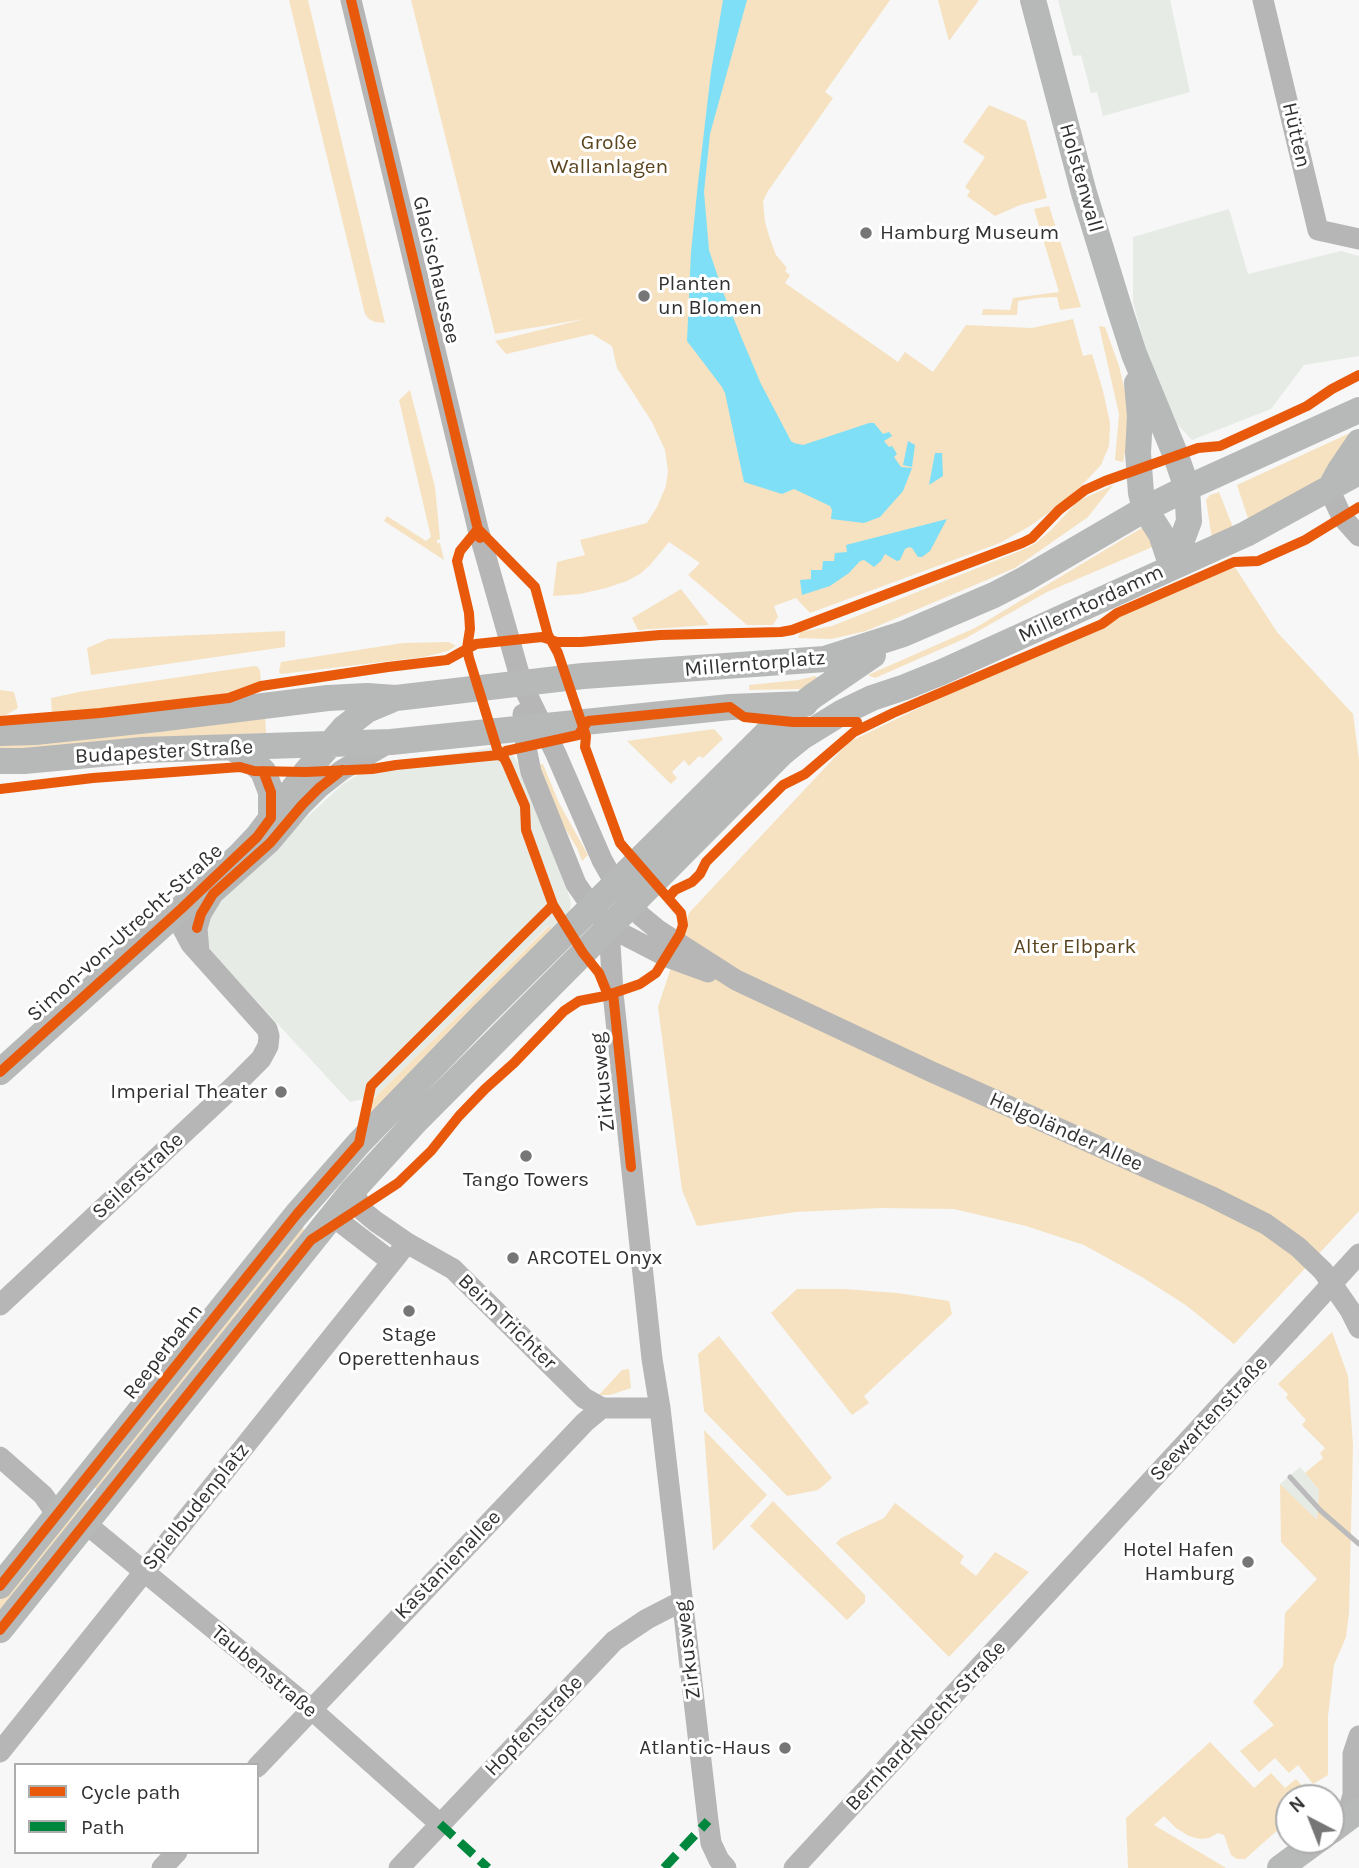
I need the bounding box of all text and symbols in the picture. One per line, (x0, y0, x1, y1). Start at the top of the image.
street label: Hütten (1276, 100, 1316, 170)
street label: Holstenwall (1053, 121, 1109, 235)
park label: Große Wallanlagen (550, 130, 668, 180)
street label: Glacischaussee (407, 194, 465, 346)
place label: Hamburg Museum (880, 220, 1059, 246)
marker: Hamburg Museum (858, 225, 874, 241)
place label: Planten un Blomen (658, 271, 762, 321)
marker: Planten un Blomen (636, 288, 652, 304)
street label: Millerntordamm (1014, 559, 1168, 649)
street label: Millerntorplatz (683, 645, 827, 683)
street label: Budapester Straße (74, 735, 254, 769)
street label: Simon-von-Utrecht-Straße (22, 839, 228, 1027)
park label: Alter Elbpark (1014, 934, 1136, 960)
street label: Zirkusweg (585, 1031, 621, 1133)
place label: Imperial Theater (110, 1079, 267, 1105)
marker: Imperial Theater (273, 1084, 289, 1100)
street label: Helgoländer Allee (985, 1087, 1147, 1177)
street label: Seilerstraße (87, 1127, 189, 1225)
marker: Tango Towers (518, 1148, 534, 1164)
place label: Tango Towers (463, 1167, 589, 1193)
place label: ARCOTEL Onyx (527, 1245, 662, 1271)
marker: ARCOTEL Onyx (505, 1250, 521, 1266)
street label: Beim Trichter (452, 1269, 562, 1375)
street label: Reeperbahn (118, 1299, 208, 1405)
marker: Stage Operettenhaus (401, 1303, 417, 1319)
place label: Stage Operettenhaus (338, 1322, 480, 1372)
street label: Seewartenstraße (1145, 1351, 1273, 1487)
street label: Spielbudenplatz (137, 1438, 255, 1576)
street label: Kastanienallee (390, 1505, 506, 1625)
place label: Hotel Hafen Hamburg (1123, 1537, 1234, 1587)
marker: Hotel Hafen Hamburg (1240, 1554, 1256, 1570)
street label: Zirkusweg (669, 1599, 707, 1701)
street label: Taubenstraße (206, 1620, 322, 1724)
street label: Bernhard-Nocht-Straße (841, 1636, 1011, 1816)
street label: Hopfenstraße (480, 1670, 588, 1782)
place label: Atlantic-Haus (639, 1735, 771, 1761)
marker: Atlantic-Haus (777, 1740, 793, 1756)
legend (14, 1763, 259, 1854)
text: Cycle path (81, 1780, 181, 1804)
north arrow (1275, 1784, 1345, 1854)
text: N (1285, 1792, 1310, 1818)
text: Path (81, 1815, 125, 1839)

